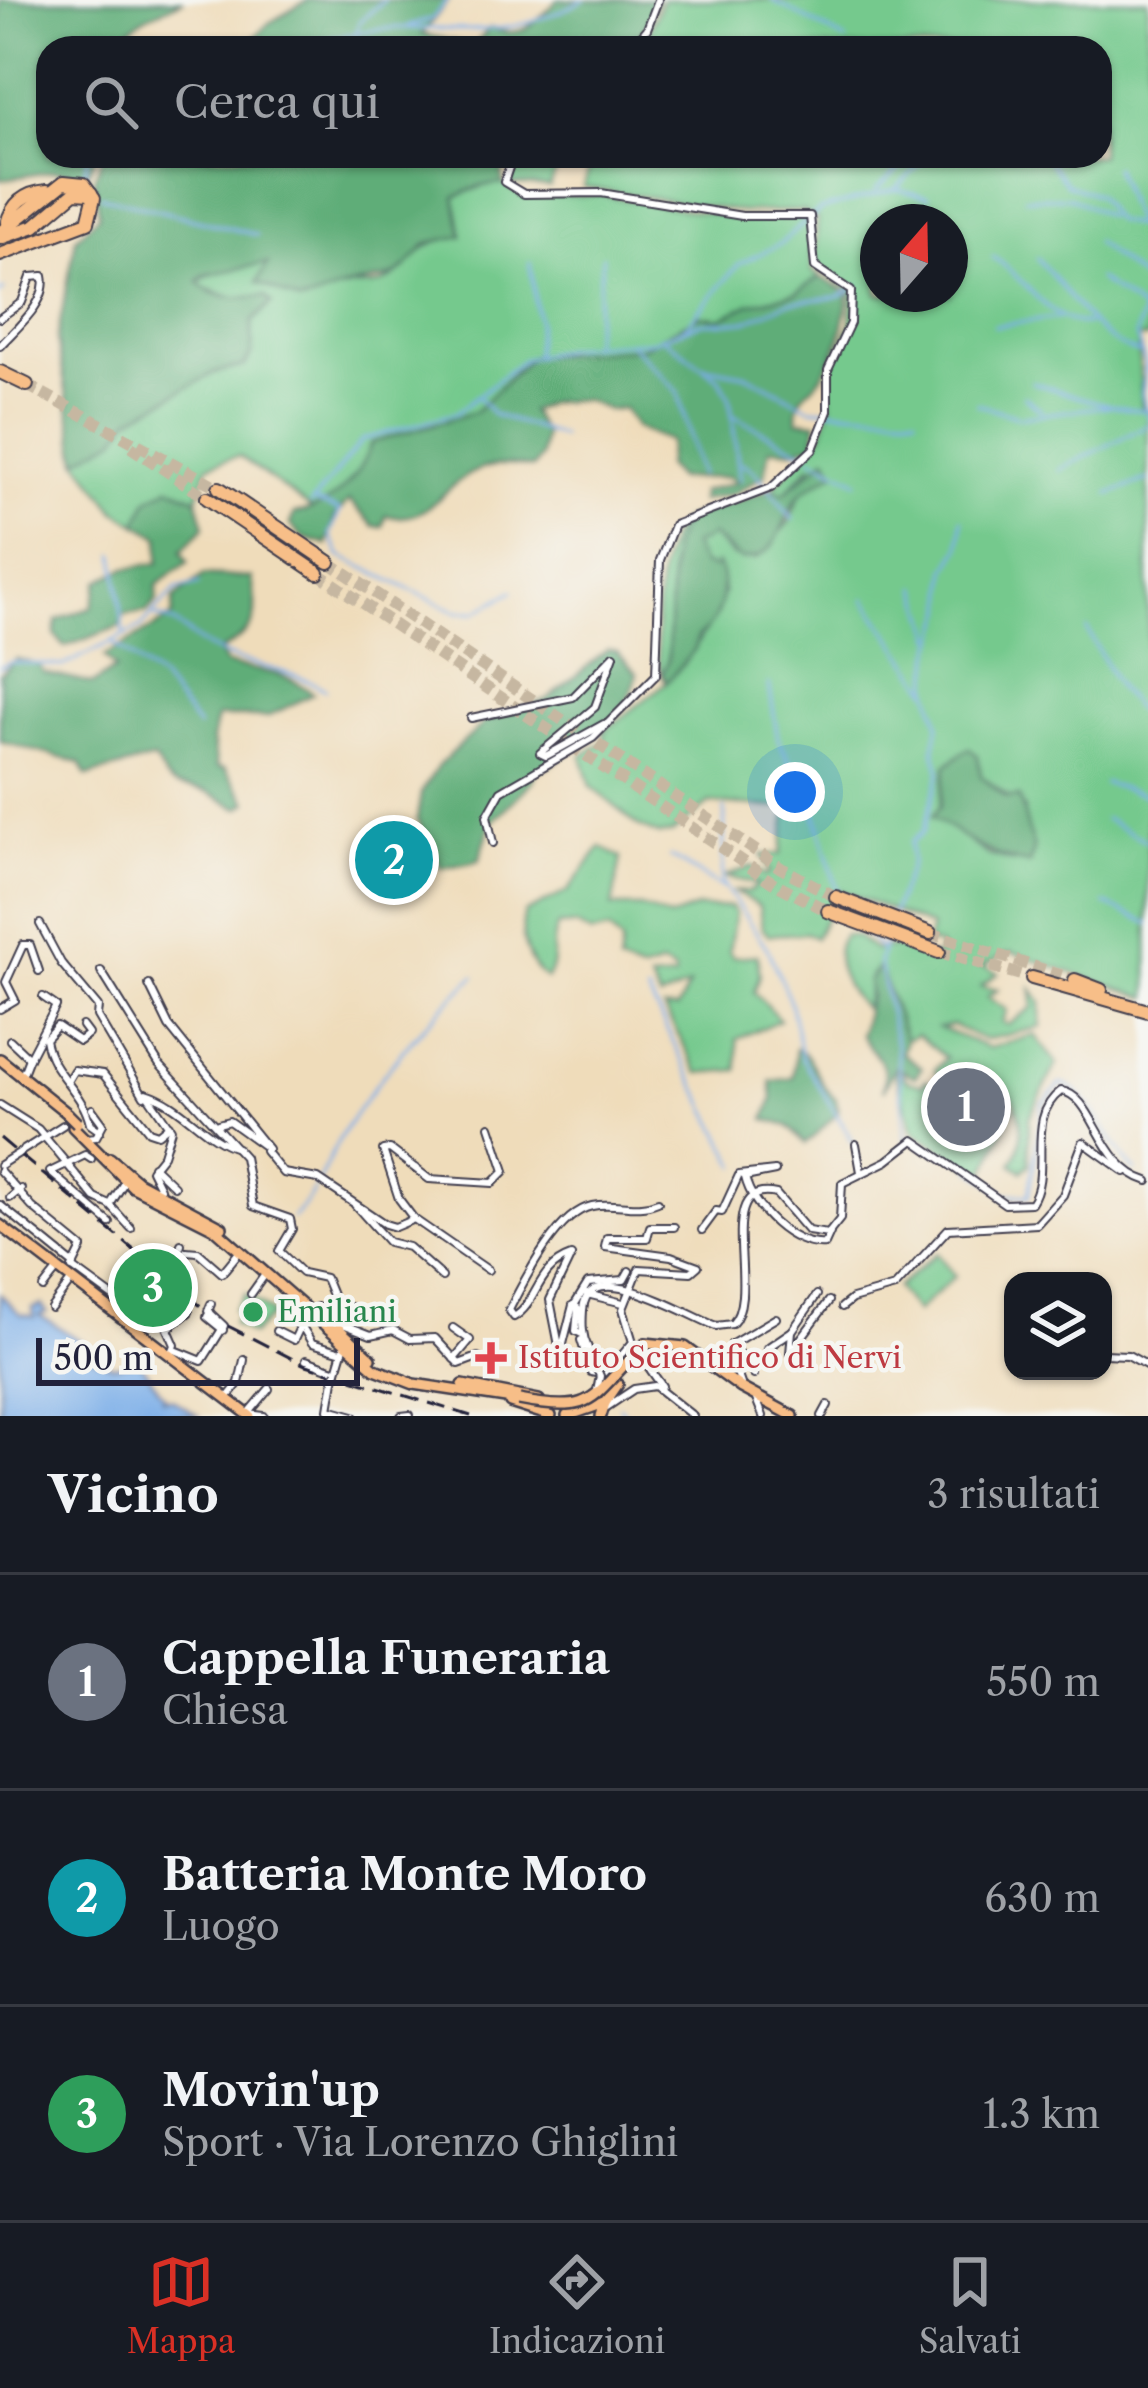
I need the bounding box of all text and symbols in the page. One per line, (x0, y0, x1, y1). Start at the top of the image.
search box (36, 36, 1112, 168)
icon: search (78, 69, 144, 135)
text: Cerca qui (174, 74, 380, 130)
north arrow (860, 204, 968, 312)
your location (765, 762, 825, 822)
pin: 2 (355, 815, 433, 905)
pin: 1 (927, 1062, 1005, 1152)
pin: 3 (114, 1243, 192, 1333)
map controls (1004, 1272, 1112, 1380)
button: layers (1004, 1272, 1112, 1380)
place label: Emiliani (277, 1293, 397, 1330)
marker: Emiliani (240, 1299, 266, 1325)
scale bar (36, 1332, 360, 1385)
text: 500 m (54, 1338, 153, 1379)
place label: Istituto Scientifico di Nervi (518, 1339, 901, 1376)
marker: Istituto Scientifico di Nervi (475, 1342, 507, 1374)
text: Vicino (48, 1463, 219, 1525)
text: 3 risultati (927, 1470, 1100, 1518)
text: Cappella Funeraria (162, 1630, 610, 1686)
text: 1 (78, 1658, 96, 1706)
text: 550 m (986, 1658, 1100, 1706)
text: Chiesa (162, 1686, 288, 1734)
text: Batteria Monte Moro (162, 1846, 647, 1902)
text: 2 (75, 1874, 99, 1922)
text: 630 m (984, 1874, 1100, 1922)
text: Luogo (162, 1902, 280, 1950)
text: Movin'up (162, 2062, 380, 2118)
text: 3 (76, 2090, 98, 2138)
text: 1.3 km (983, 2090, 1100, 2138)
text: Sport · Via Lorenzo Ghiglini (162, 2118, 678, 2166)
tab: Mappa (127, 2249, 235, 2362)
tab: Indicazioni (489, 2249, 665, 2362)
tab: Salvati (919, 2249, 1021, 2362)

